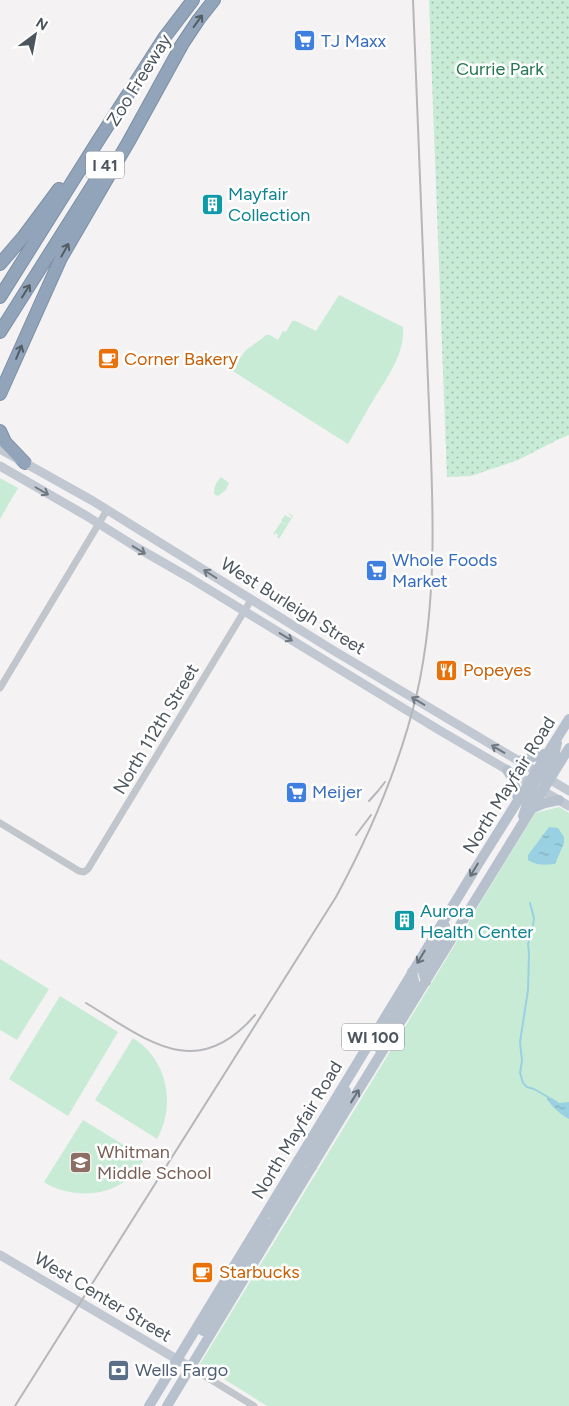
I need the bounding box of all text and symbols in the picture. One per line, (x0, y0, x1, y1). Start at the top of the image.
north arrow (10, 10, 60, 60)
text: N (33, 14, 51, 34)
one-way arrow (193, 14, 203, 28)
street label: Zoo Freeway (102, 29, 176, 130)
supermarket icon: TJ Maxx (293, 29, 317, 53)
place label: TJ Maxx (321, 30, 387, 52)
park label: Currie Park (456, 58, 544, 80)
road number: I 41 (86, 152, 124, 178)
place label: Mayfair Collection (228, 183, 310, 226)
building icon: Mayfair Collection (200, 192, 224, 216)
one-way arrow (61, 243, 70, 258)
one-way arrow (21, 284, 31, 298)
one-way arrow (14, 345, 24, 360)
cafe icon: Corner Bakery (96, 347, 120, 371)
place label: Corner Bakery (124, 348, 239, 370)
one-way arrow (35, 486, 49, 496)
one-way arrow (132, 545, 146, 555)
place label: Whole Foods Market (392, 549, 497, 592)
street label: West Burleigh Street (217, 553, 370, 660)
supermarket icon: Whole Foods Market (364, 558, 388, 582)
one-way arrow (203, 569, 217, 579)
one-way arrow (279, 632, 293, 642)
restaurant icon: Popeyes (435, 658, 459, 682)
place label: Popeyes (463, 659, 531, 681)
street label: North 112th Street (108, 660, 204, 798)
one-way arrow (411, 696, 425, 706)
street label: North Mayfair Road (458, 712, 560, 858)
one-way arrow (491, 743, 505, 753)
supermarket icon: Meijer (284, 780, 308, 804)
place label: Meijer (312, 781, 362, 803)
one-way arrow (469, 863, 479, 877)
place label: Aurora Health Center (420, 900, 533, 943)
building icon: Aurora Health Center (392, 909, 416, 933)
one-way arrow (416, 949, 426, 963)
road number: WI 100 (342, 1024, 404, 1050)
street label: North Mayfair Road (247, 1057, 347, 1203)
one-way arrow (350, 1089, 361, 1103)
place label: Whitman Middle School (97, 1141, 211, 1184)
school or university icon: Whitman Middle School (69, 1150, 93, 1174)
street label: West Center Street (30, 1247, 176, 1347)
cafe icon: Starbucks (191, 1260, 215, 1284)
place label: Starbucks (219, 1261, 300, 1283)
bank icon: Wells Fargo (107, 1358, 131, 1382)
place label: Wells Fargo (135, 1359, 228, 1381)

